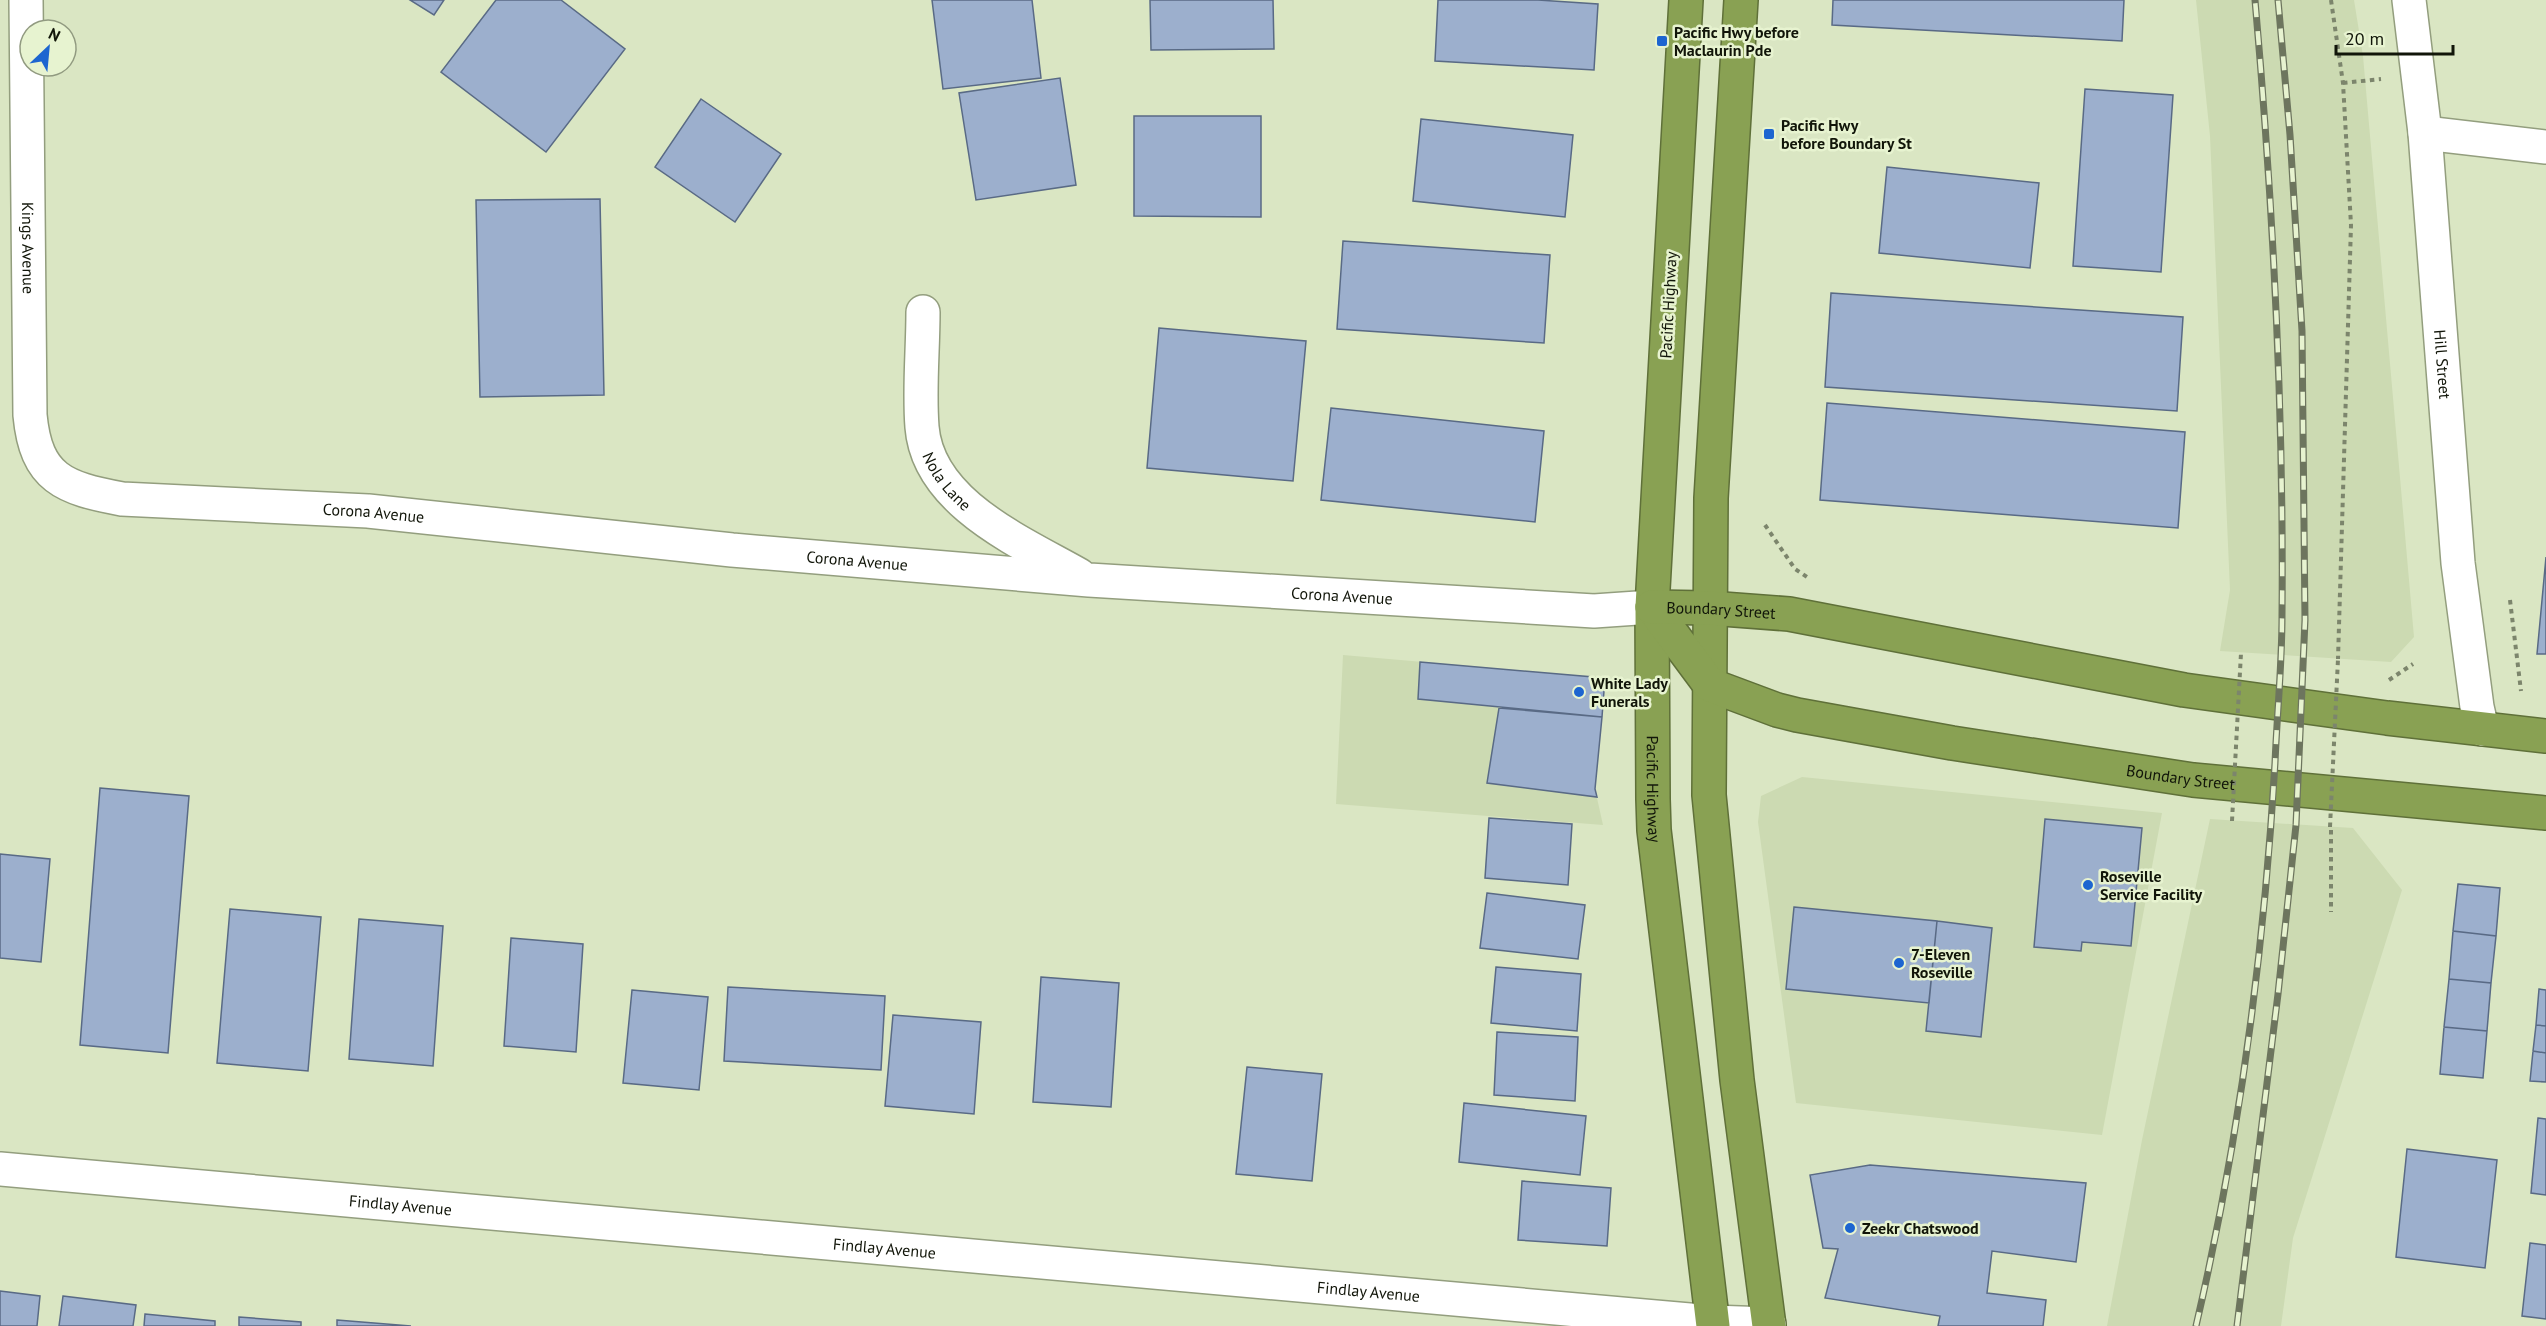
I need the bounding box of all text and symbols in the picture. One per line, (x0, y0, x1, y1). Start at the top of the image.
north arrow (18, 18, 78, 78)
scale bar (2336, 18, 2453, 56)
place label: Pacific Hwy before Maclaurin Pde (1674, 22, 1799, 60)
text: N (45, 23, 64, 46)
text: 20 m (2345, 27, 2384, 50)
marker: Pacific Hwy before Maclaurin Pde (1655, 34, 1669, 48)
place label: Pacific Hwy before Boundary St (1781, 115, 1912, 153)
marker: Pacific Hwy before Boundary St (1762, 127, 1776, 141)
street label: Kings Avenue (18, 202, 39, 294)
street label: Pacific Highway (1655, 250, 1681, 359)
street label: Hill Street (2430, 329, 2455, 400)
street label: Nola Lane (918, 449, 975, 515)
street label: Corona Avenue (322, 499, 425, 527)
street label: Corona Avenue (806, 546, 909, 575)
street label: Corona Avenue (1291, 582, 1393, 609)
street label: Boundary Street (1666, 597, 1777, 623)
place label: White Lady Funerals (1591, 673, 1668, 711)
marker: White Lady Funerals (1572, 685, 1586, 699)
street label: Pacific Highway (1643, 735, 1665, 844)
street label: Boundary Street (2125, 760, 2236, 794)
place label: Roseville Service Facility (2100, 866, 2203, 904)
marker: Roseville Service Facility (2081, 878, 2095, 892)
place label: 7-Eleven Roseville (1911, 944, 1973, 982)
marker: 7-Eleven Roseville (1892, 956, 1906, 970)
street label: Findlay Avenue (348, 1190, 453, 1219)
place label: Zeekr Chatswood (1862, 1218, 1979, 1238)
marker: Zeekr Chatswood (1843, 1221, 1857, 1235)
street label: Findlay Avenue (832, 1233, 937, 1263)
street label: Findlay Avenue (1316, 1277, 1421, 1306)

